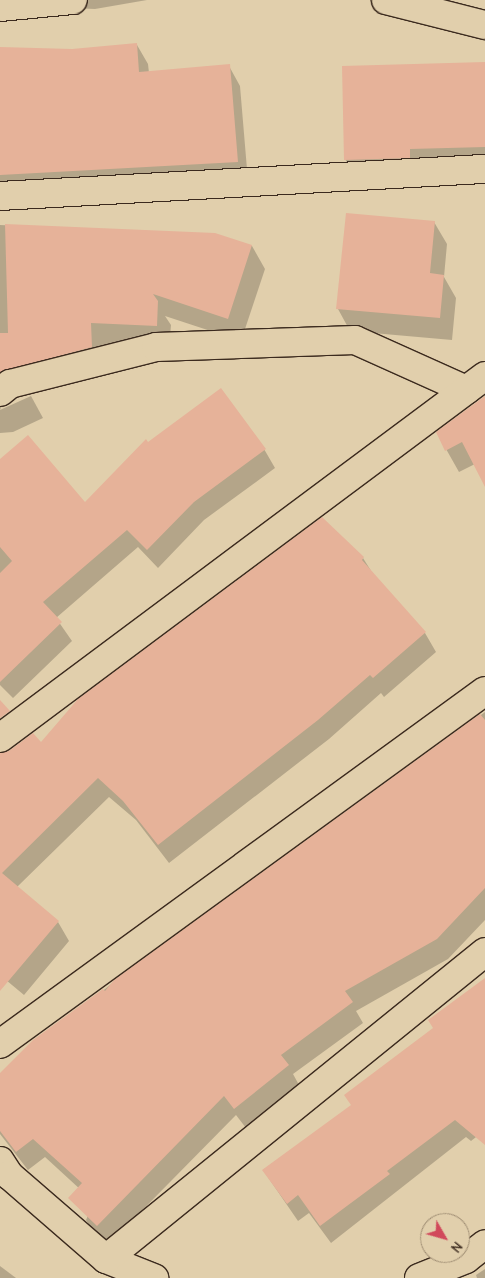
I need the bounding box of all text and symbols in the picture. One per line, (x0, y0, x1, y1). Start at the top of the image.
north arrow (420, 1213, 470, 1263)
text: N (447, 1238, 466, 1256)

